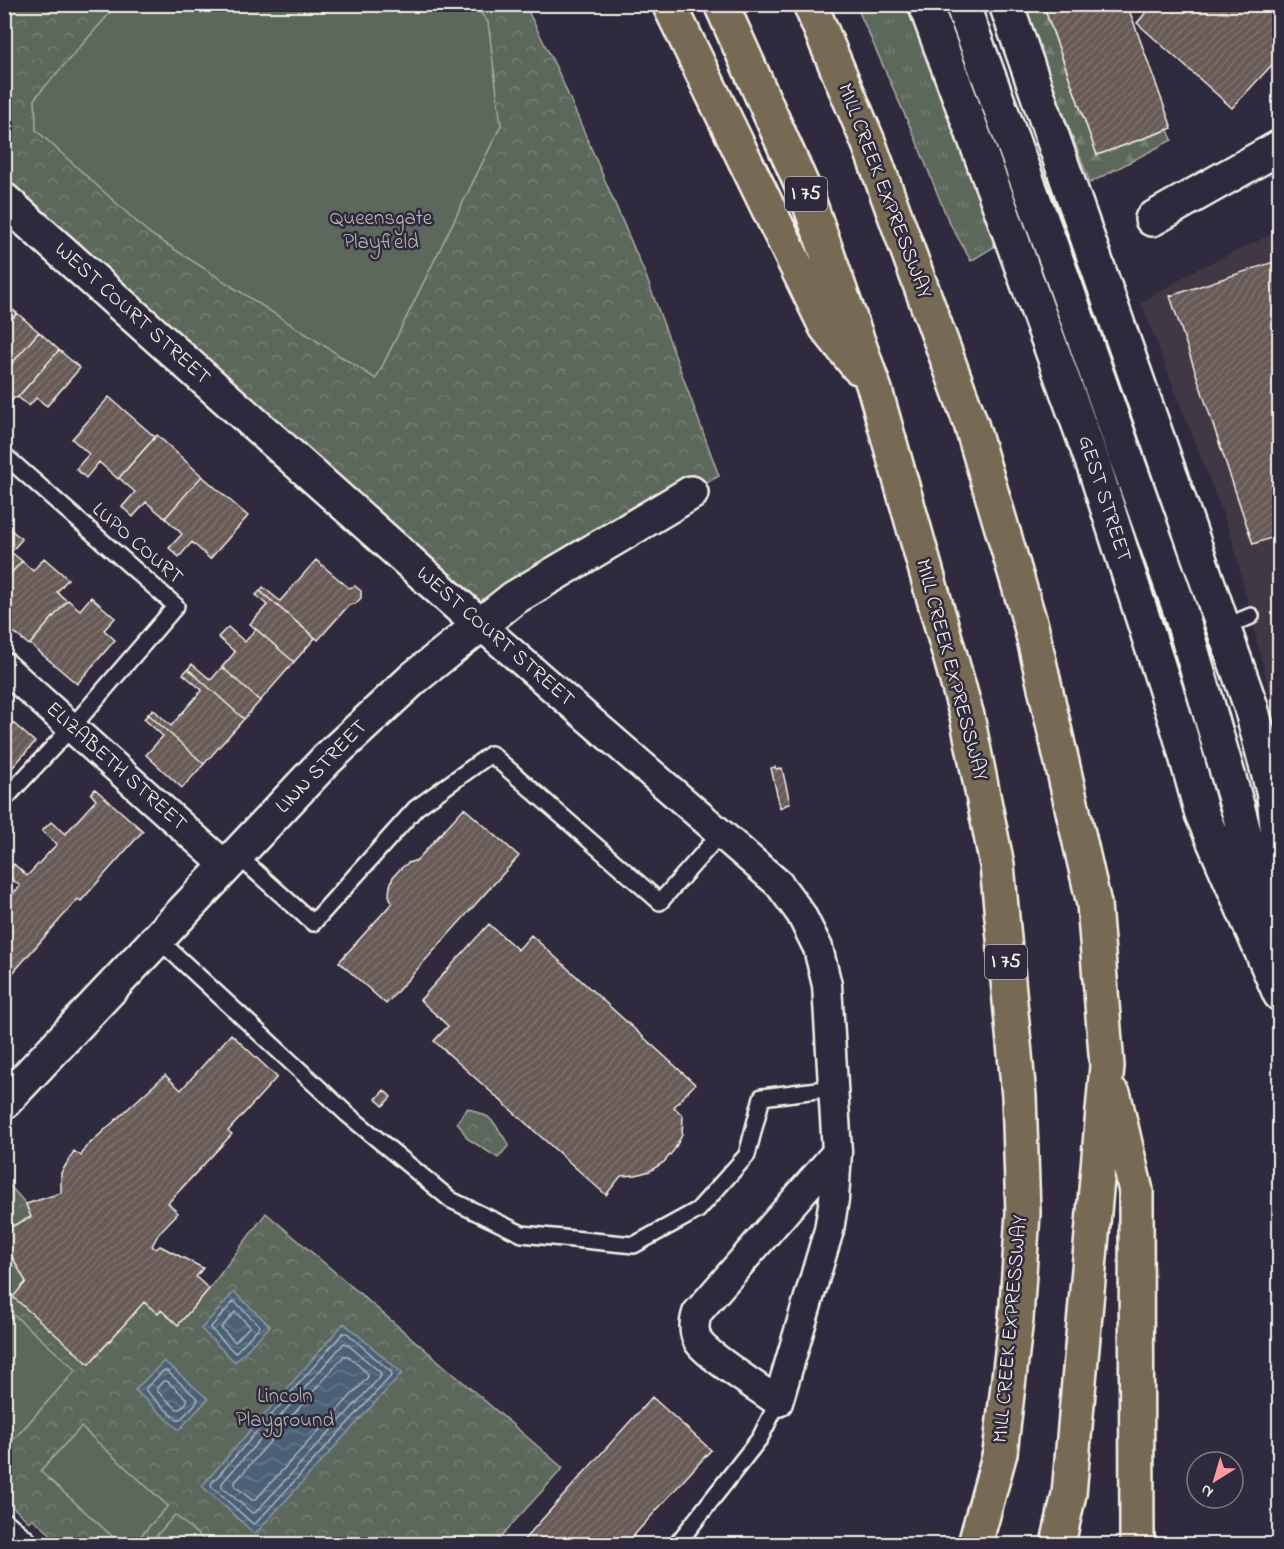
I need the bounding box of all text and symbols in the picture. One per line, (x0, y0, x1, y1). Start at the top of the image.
street label: MILL CREEK EXPRESSWAY (829, 79, 939, 303)
road number: I 75 (785, 177, 827, 211)
park label: Queensgate Playfield (330, 204, 433, 260)
street label: WEST COURT STREET (47, 236, 217, 392)
street label: GEST STREET (1069, 432, 1139, 566)
street label: LUPO COURT (85, 496, 189, 592)
street label: MILL CREEK EXPRESSWAY (907, 556, 995, 785)
street label: WEST COURT STREET (409, 560, 581, 714)
street label: ELIZABETH STREET (39, 695, 193, 839)
street label: LINN STREET (269, 713, 375, 821)
road number: I 75 (985, 945, 1027, 979)
street label: MILL CREEK EXPRESSWAY (986, 1214, 1036, 1444)
park label: Lincoln Playground (236, 1382, 334, 1438)
north arrow (1185, 1450, 1245, 1510)
text: N (1195, 1477, 1219, 1503)

